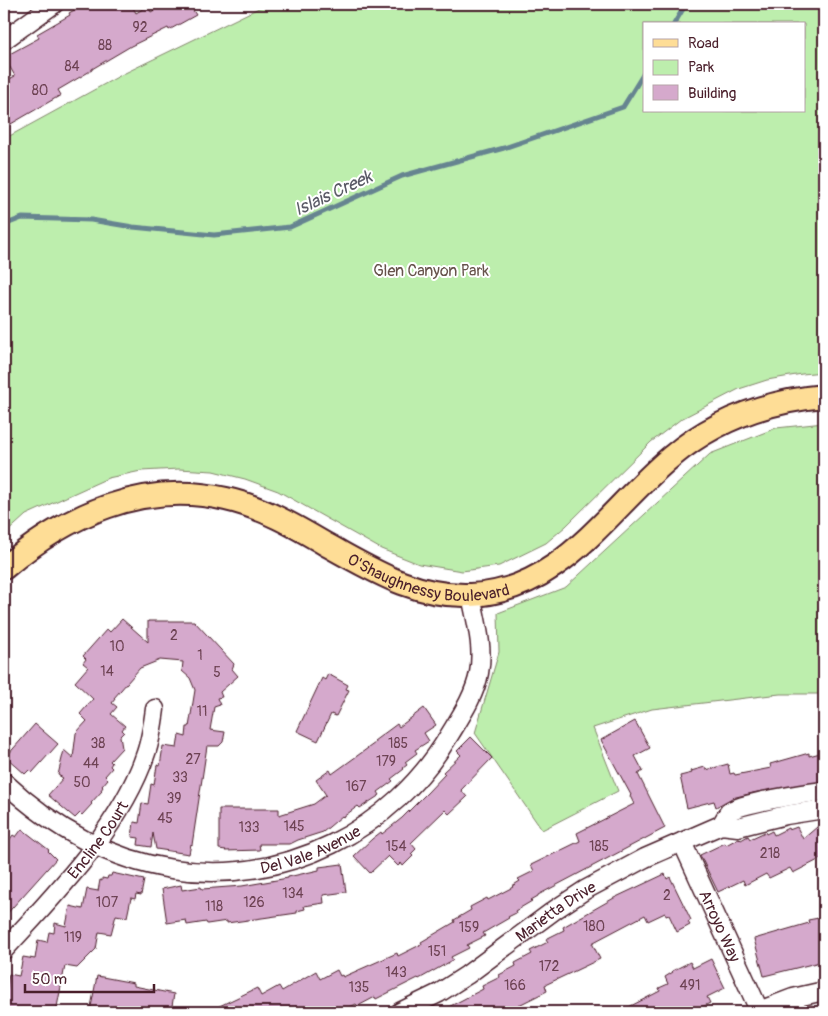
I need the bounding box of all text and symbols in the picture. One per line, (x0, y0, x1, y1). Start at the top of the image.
house number: 92 (132, 19, 148, 36)
legend (643, 22, 806, 112)
text: Road (688, 34, 719, 53)
house number: 88 (98, 37, 112, 54)
house number: 84 (64, 58, 80, 75)
text: Park (688, 58, 715, 77)
house number: 80 (32, 82, 48, 99)
text: Building (688, 84, 736, 103)
water label: Islais Creek (291, 165, 377, 221)
park label: Glen Canyon Park (373, 261, 489, 281)
street label: O'Shaughnessy Boulevard (344, 549, 512, 606)
house number: 2 (170, 627, 178, 644)
house number: 10 (109, 638, 125, 655)
house number: 1 (197, 647, 203, 664)
house number: 14 (100, 663, 114, 680)
house number: 5 (213, 664, 221, 681)
house number: 11 (197, 703, 207, 720)
house number: 38 (91, 735, 105, 752)
house number: 185 (388, 735, 408, 752)
house number: 27 (185, 751, 201, 768)
house number: 179 (376, 753, 396, 770)
house number: 44 (83, 755, 99, 772)
house number: 33 (172, 769, 188, 786)
house number: 50 (73, 774, 91, 791)
house number: 167 (346, 778, 367, 795)
house number: 39 (166, 790, 182, 807)
street label: Encline Court (64, 797, 133, 883)
house number: 45 (157, 810, 173, 827)
house number: 145 (283, 818, 305, 835)
house number: 133 (238, 819, 260, 836)
street label: Del Vale Avenue (258, 821, 365, 879)
house number: 154 (385, 838, 407, 855)
house number: 185 (589, 838, 609, 855)
house number: 218 (760, 845, 780, 862)
street label: Marietta Drive (512, 877, 600, 947)
house number: 134 (282, 885, 304, 902)
house number: 2 (663, 887, 671, 904)
street label: Arroyo Way (694, 887, 745, 965)
house number: 107 (96, 894, 119, 911)
house number: 126 (243, 894, 265, 911)
house number: 118 (205, 898, 223, 915)
house number: 180 (583, 918, 605, 935)
house number: 159 (459, 919, 479, 936)
house number: 119 (64, 929, 82, 946)
house number: 151 (428, 943, 446, 960)
house number: 172 (539, 958, 560, 975)
scale bar (25, 961, 154, 993)
house number: 143 (385, 964, 407, 981)
text: 50 m (32, 970, 67, 989)
house number: 166 (504, 977, 526, 994)
house number: 491 (680, 977, 700, 994)
house number: 135 (349, 979, 369, 996)

